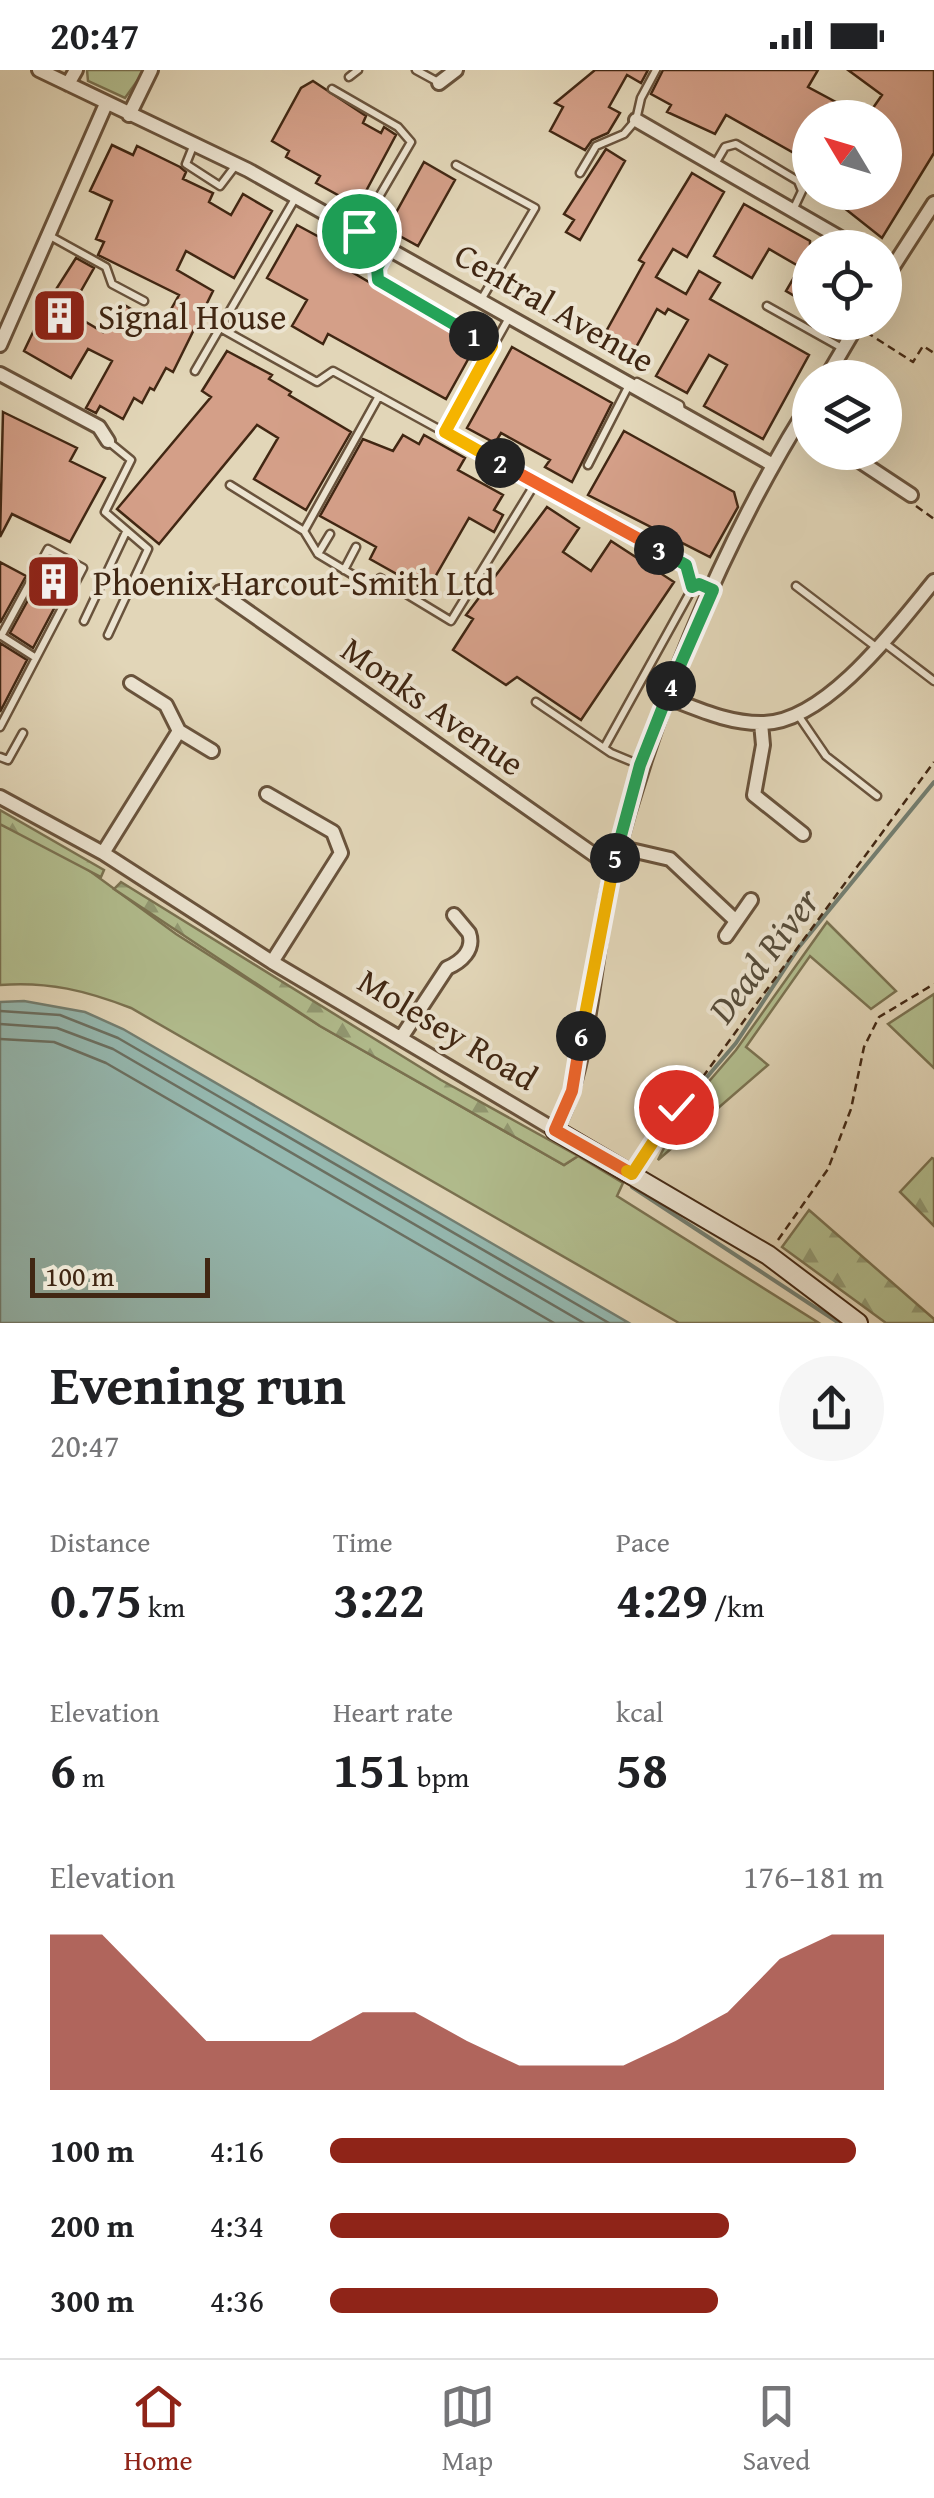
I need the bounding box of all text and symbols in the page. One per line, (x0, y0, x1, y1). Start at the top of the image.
text: 20:47 (50, 7, 140, 63)
north arrow (792, 100, 902, 210)
map controls (792, 100, 902, 470)
pin (317, 189, 402, 274)
icon: arrive (332, 204, 387, 259)
street label: Central Avenue (446, 229, 664, 385)
button: locate (792, 230, 902, 340)
building icon: Signal House (29, 286, 89, 346)
place label: Signal House (98, 291, 286, 342)
pin: 1 (449, 311, 499, 361)
text: 1 (467, 315, 481, 356)
button: layers (792, 360, 902, 470)
pin: 2 (475, 438, 525, 488)
text: 2 (493, 442, 507, 483)
pin: 3 (634, 525, 684, 575)
text: 3 (652, 529, 666, 570)
building icon: Phoenix Harcout-Smith Ltd (24, 552, 84, 612)
place label: Phoenix Harcout-Smith Ltd (93, 557, 495, 608)
street label: Monks Avenue (331, 624, 535, 788)
pin: 4 (646, 661, 696, 711)
text: 4 (664, 665, 678, 706)
pin: 5 (590, 833, 640, 883)
text: 5 (608, 837, 622, 878)
water label: Dead River (693, 874, 834, 1035)
street label: Molesey Road (349, 955, 548, 1103)
pin: 6 (556, 1011, 606, 1061)
text: 6 (574, 1015, 588, 1056)
pin (634, 1065, 719, 1150)
icon: check (649, 1080, 704, 1135)
scale bar (30, 1253, 210, 1298)
text: 100 m (45, 1255, 114, 1296)
text: Evening run (50, 1344, 346, 1424)
button: share (779, 1356, 884, 1461)
text: 20:47 (50, 1422, 119, 1469)
text: Distance (50, 1521, 150, 1562)
text: Time (333, 1521, 393, 1562)
text: Pace (616, 1521, 670, 1562)
text: 0.75 (50, 1562, 142, 1635)
text: 3:22 (333, 1562, 425, 1635)
text: 4:29 (616, 1562, 708, 1635)
text: km (142, 1586, 185, 1627)
text: /km (708, 1586, 764, 1627)
text: Elevation (50, 1691, 160, 1732)
text: Heart rate (333, 1691, 453, 1732)
text: kcal (616, 1691, 664, 1732)
text: 6 (50, 1732, 76, 1805)
text: 151 (333, 1732, 411, 1805)
text: 58 (616, 1732, 668, 1805)
text: m (76, 1756, 105, 1797)
text: bpm (411, 1756, 469, 1797)
text: Elevation (50, 1853, 175, 1900)
text: 176–181 m (743, 1853, 884, 1900)
text: 100 m (50, 2127, 134, 2174)
text: 4:16 (210, 2127, 264, 2174)
text: 200 m (50, 2202, 134, 2249)
text: 4:34 (210, 2202, 264, 2249)
text: 300 m (50, 2277, 134, 2324)
text: 4:36 (210, 2277, 264, 2324)
tab: Home (124, 2379, 193, 2480)
tab: Map (440, 2379, 495, 2480)
tab: Saved (742, 2379, 810, 2480)

